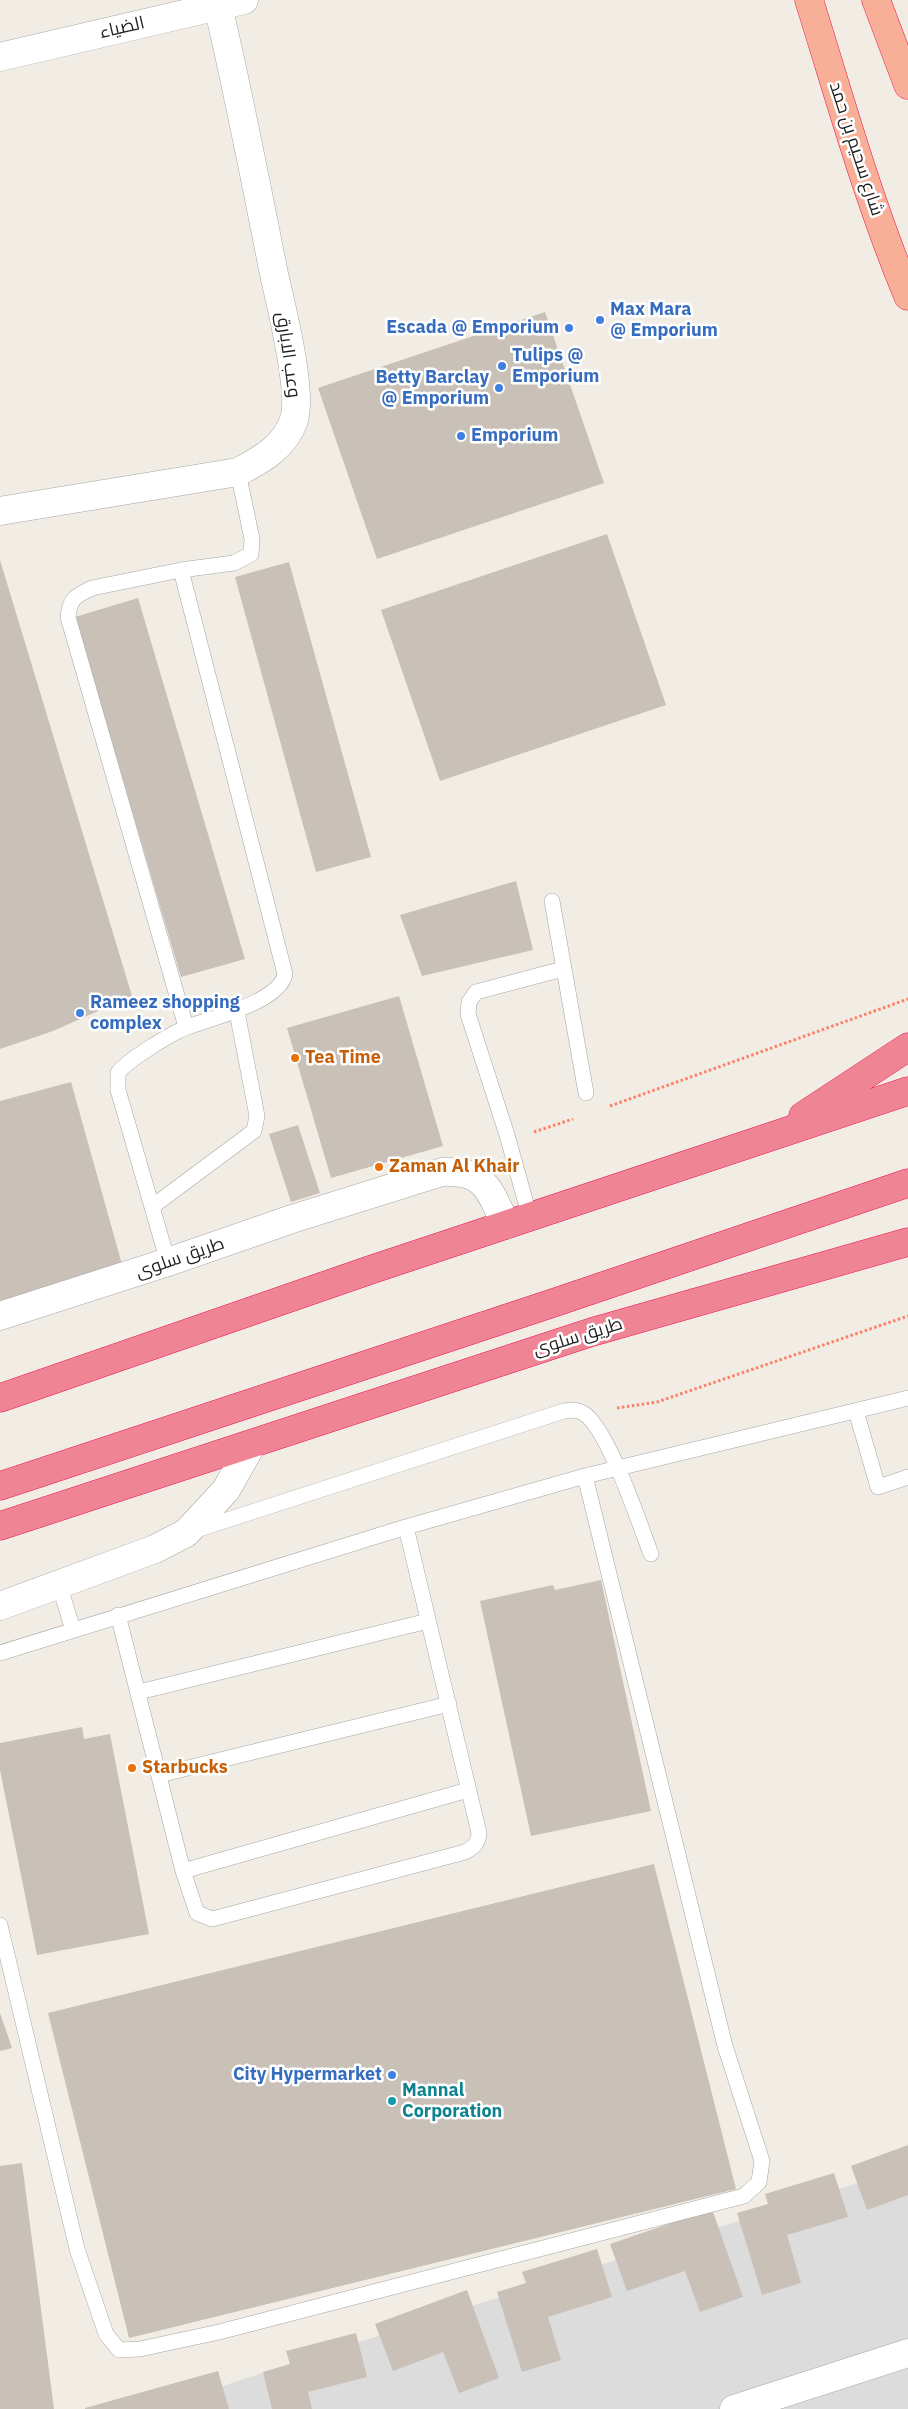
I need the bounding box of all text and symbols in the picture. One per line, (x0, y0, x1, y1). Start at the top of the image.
street label: الضياء (97, 12, 147, 44)
street label: شارع سحيم بن حمد (824, 79, 888, 219)
place label: Max Mara @ Emporium (610, 299, 718, 342)
street label: وعب الابارق (271, 311, 305, 399)
marker: Max Mara @ Emporium (594, 314, 606, 326)
place label: Escada @ Emporium (386, 317, 559, 339)
marker: Escada @ Emporium (563, 322, 575, 334)
place label: Tulips @ Emporium (512, 345, 599, 388)
marker: Tulips @ Emporium (496, 360, 508, 372)
place label: Betty Barclay @ Emporium (375, 367, 489, 409)
marker: Betty Barclay @ Emporium (493, 382, 505, 394)
place label: Emporium (471, 425, 558, 447)
marker: Emporium (455, 430, 467, 442)
place label: Rameez shopping complex (90, 992, 240, 1034)
marker: Rameez shopping complex (74, 1007, 86, 1019)
place label: Tea Time (305, 1047, 381, 1069)
marker: Tea Time (289, 1052, 301, 1064)
place label: Zaman Al Khair (389, 1156, 519, 1178)
marker: Zaman Al Khair (373, 1161, 385, 1173)
street label: طريق سلوى (133, 1233, 227, 1283)
street label: طريق سلوى (531, 1313, 625, 1361)
place label: Starbucks (142, 1757, 228, 1779)
marker: Starbucks (126, 1762, 138, 1774)
place label: City Hypermarket (233, 2064, 382, 2086)
marker: City Hypermarket (386, 2069, 398, 2081)
place label: Mannal Corporation (402, 2080, 502, 2122)
marker: Mannal Corporation (386, 2095, 398, 2107)

